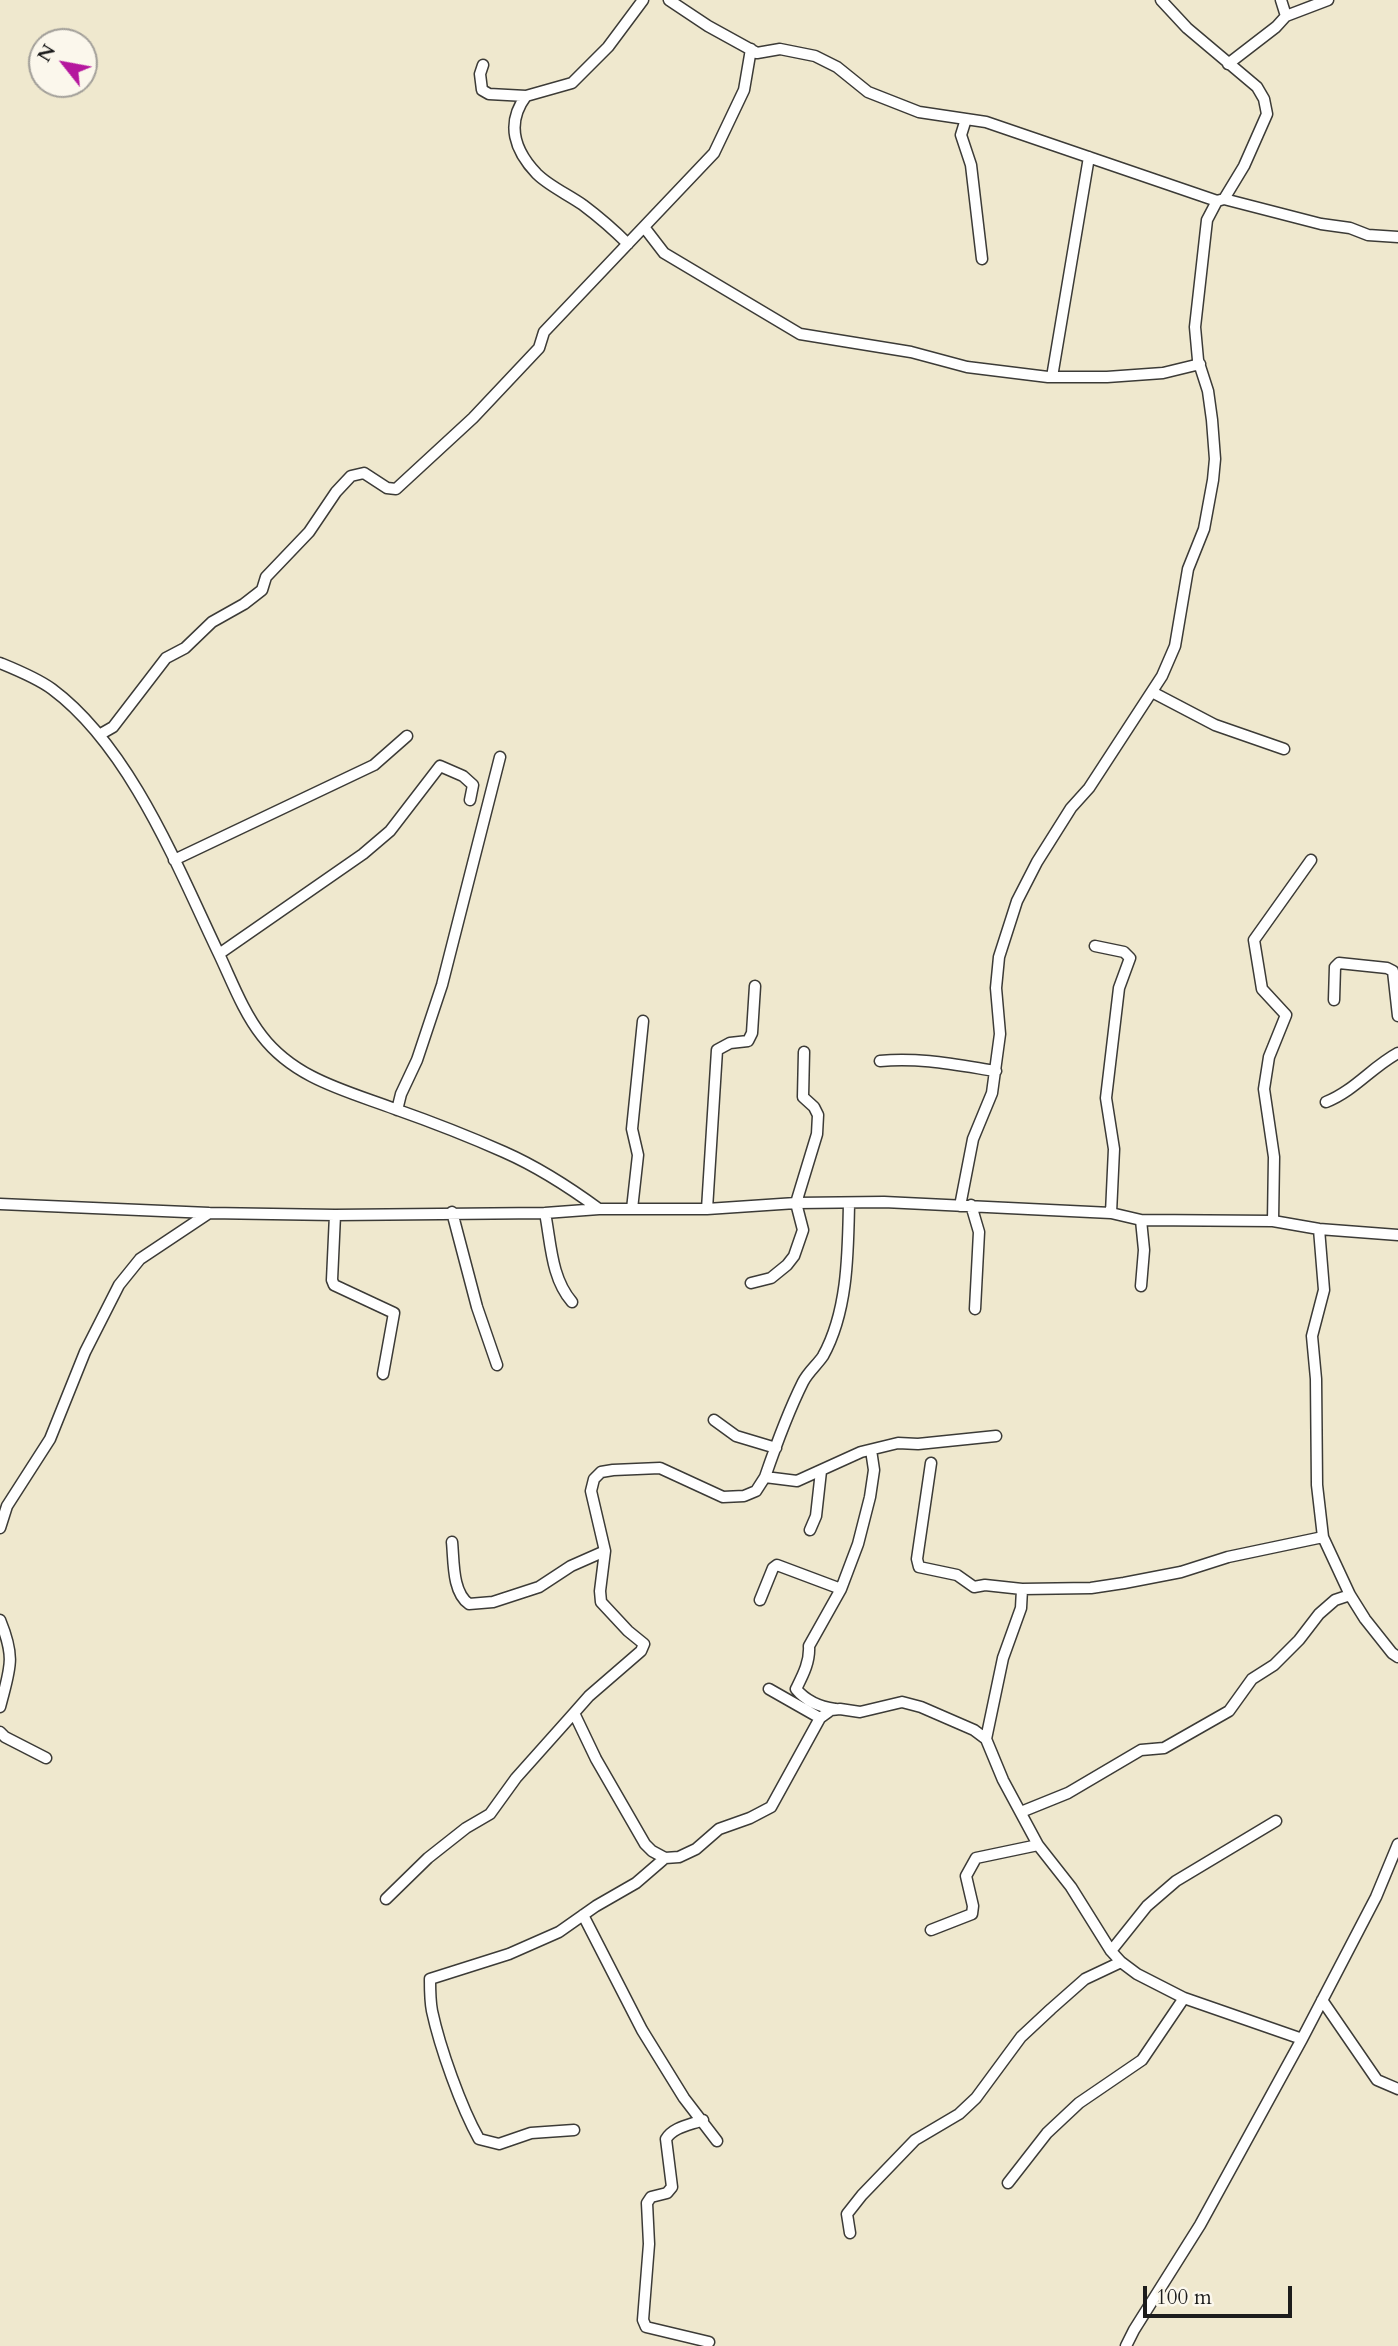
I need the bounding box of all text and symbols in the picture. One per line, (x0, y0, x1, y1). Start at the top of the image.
north arrow (28, 28, 98, 98)
text: N (31, 39, 62, 67)
scale bar (1146, 2272, 1295, 2316)
text: 100 m (1156, 2283, 1212, 2312)

